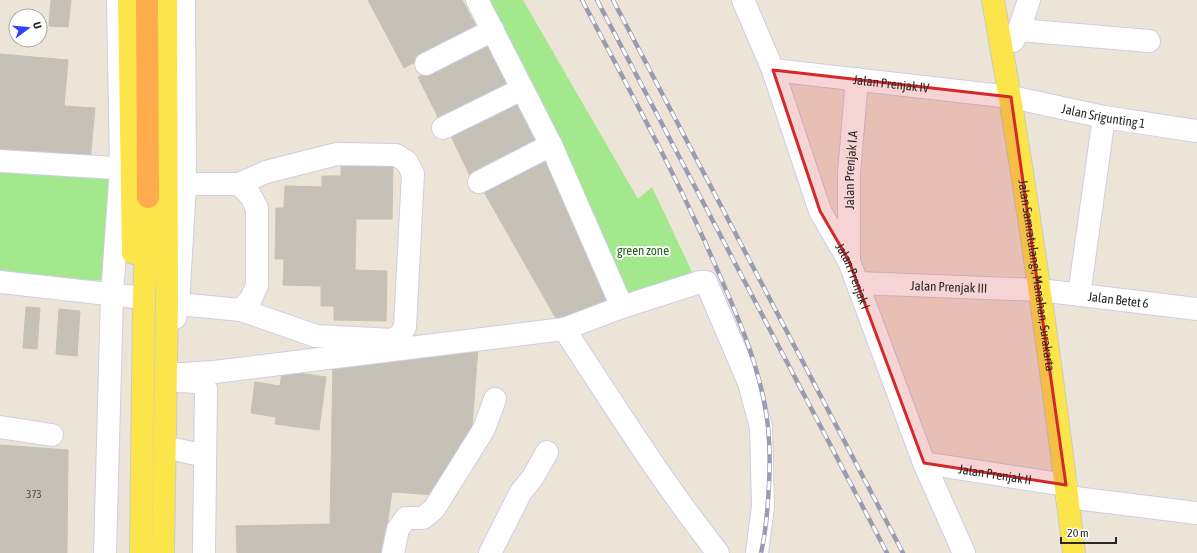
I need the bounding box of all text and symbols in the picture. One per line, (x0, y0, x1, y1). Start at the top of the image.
north arrow (8, 8, 48, 48)
text: U (31, 20, 44, 30)
street label: Jalan Prenjak IV (852, 72, 931, 96)
street label: Jalan Srigunting 1 (1060, 101, 1146, 131)
street label: Jalan Prenjak I.A (842, 130, 861, 209)
street label: Jalan Samratulangi, Manahan, Surakarta (1015, 179, 1058, 372)
street label: Jalan Prenjak I (832, 240, 873, 311)
park label: green zone (617, 243, 669, 258)
street label: Jalan Prenjak III (910, 278, 988, 296)
street label: Jalan Betet 6 (1087, 289, 1149, 311)
street label: Jalan Prenjak II (958, 461, 1033, 488)
house number: 373 (26, 488, 42, 500)
scale bar (1061, 519, 1116, 545)
text: 20 m (1067, 526, 1089, 540)

